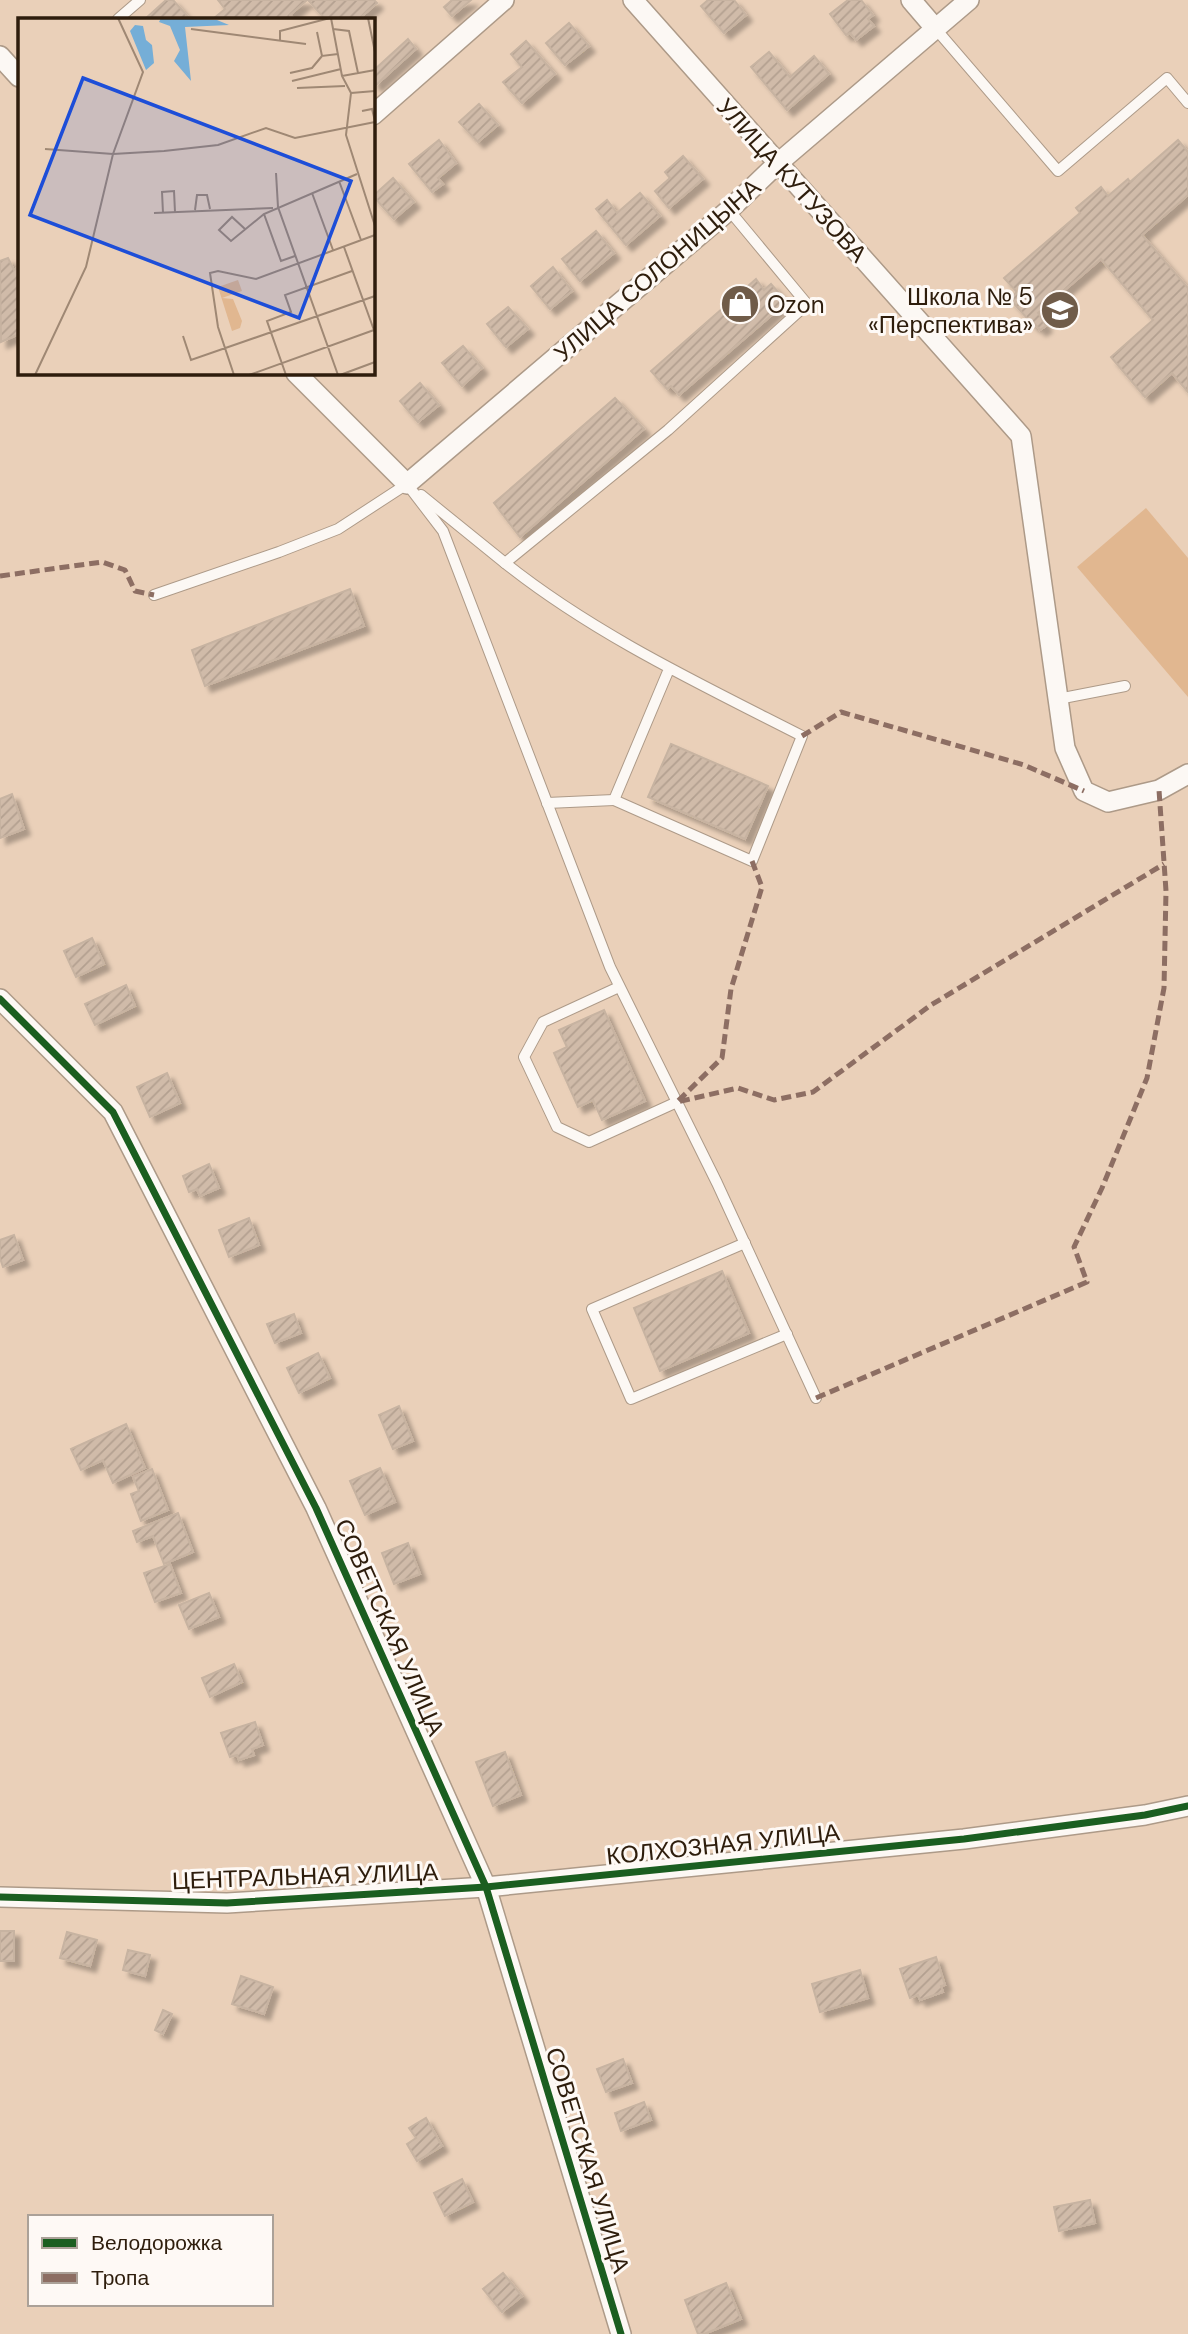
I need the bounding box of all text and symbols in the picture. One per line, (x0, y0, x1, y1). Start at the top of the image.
inset map (18, 18, 374, 374)
street label: УЛИЦА КУТУЗОВА (710, 91, 874, 269)
street label: УЛИЦА СОЛОНИЦЫНА (547, 172, 767, 368)
place label: Школа № 5 «Перспектива» (868, 281, 1033, 340)
shop icon: Ozon (719, 283, 761, 325)
place label: Ozon (767, 289, 825, 320)
school or university icon: Школа № 5 «Перспектива» (1039, 289, 1081, 331)
street label: СОВЕТСКАЯ УЛИЦА (328, 1514, 452, 1740)
street label: КОЛХОЗНАЯ УЛИЦА (605, 1816, 841, 1872)
street label: ЦЕНТРАЛЬНАЯ УЛИЦА (171, 1856, 439, 1896)
street label: СОВЕТСКАЯ УЛИЦА (539, 2043, 637, 2277)
legend (28, 2215, 273, 2306)
text: Велодорожка (91, 2229, 222, 2257)
text: Тропа (91, 2264, 149, 2292)

